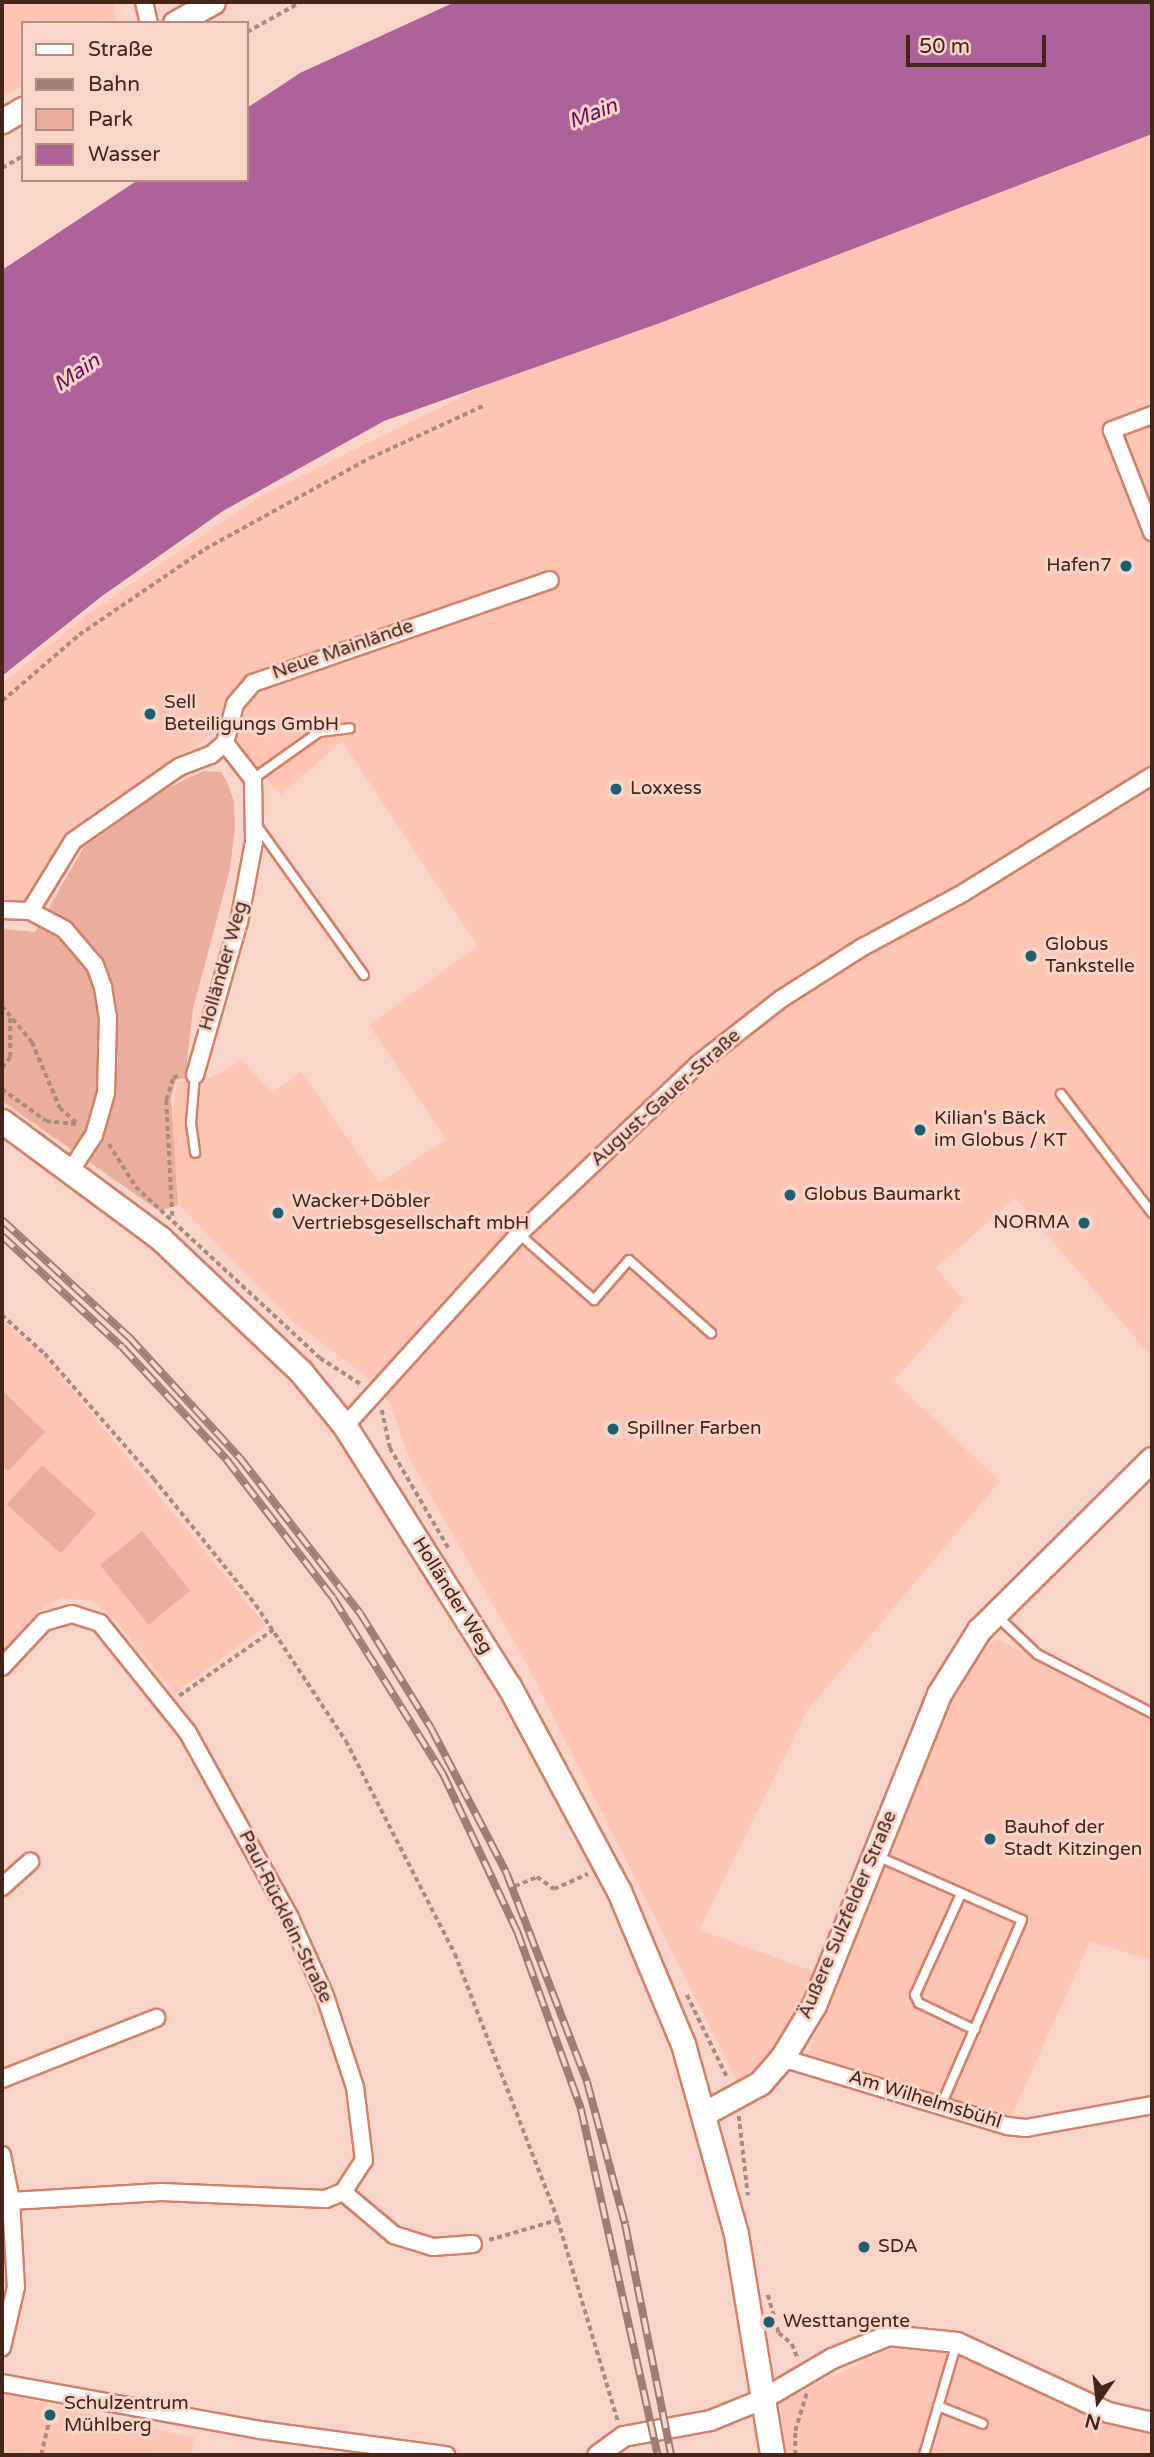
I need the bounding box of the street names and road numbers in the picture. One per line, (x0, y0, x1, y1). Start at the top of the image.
street label: Neue Mainlände (269, 615, 417, 685)
street label: Holländer Weg (195, 899, 253, 1033)
street label: August-Gauer-Straße (586, 1025, 746, 1171)
street label: Holländer Weg (407, 1533, 497, 1659)
street label: Äußere Sulzfelder Straße (794, 1808, 902, 2022)
street label: Paul-Rücklein-Straße (233, 1827, 337, 2007)
street label: Am Wilhelmsbühl (846, 2066, 1004, 2134)

